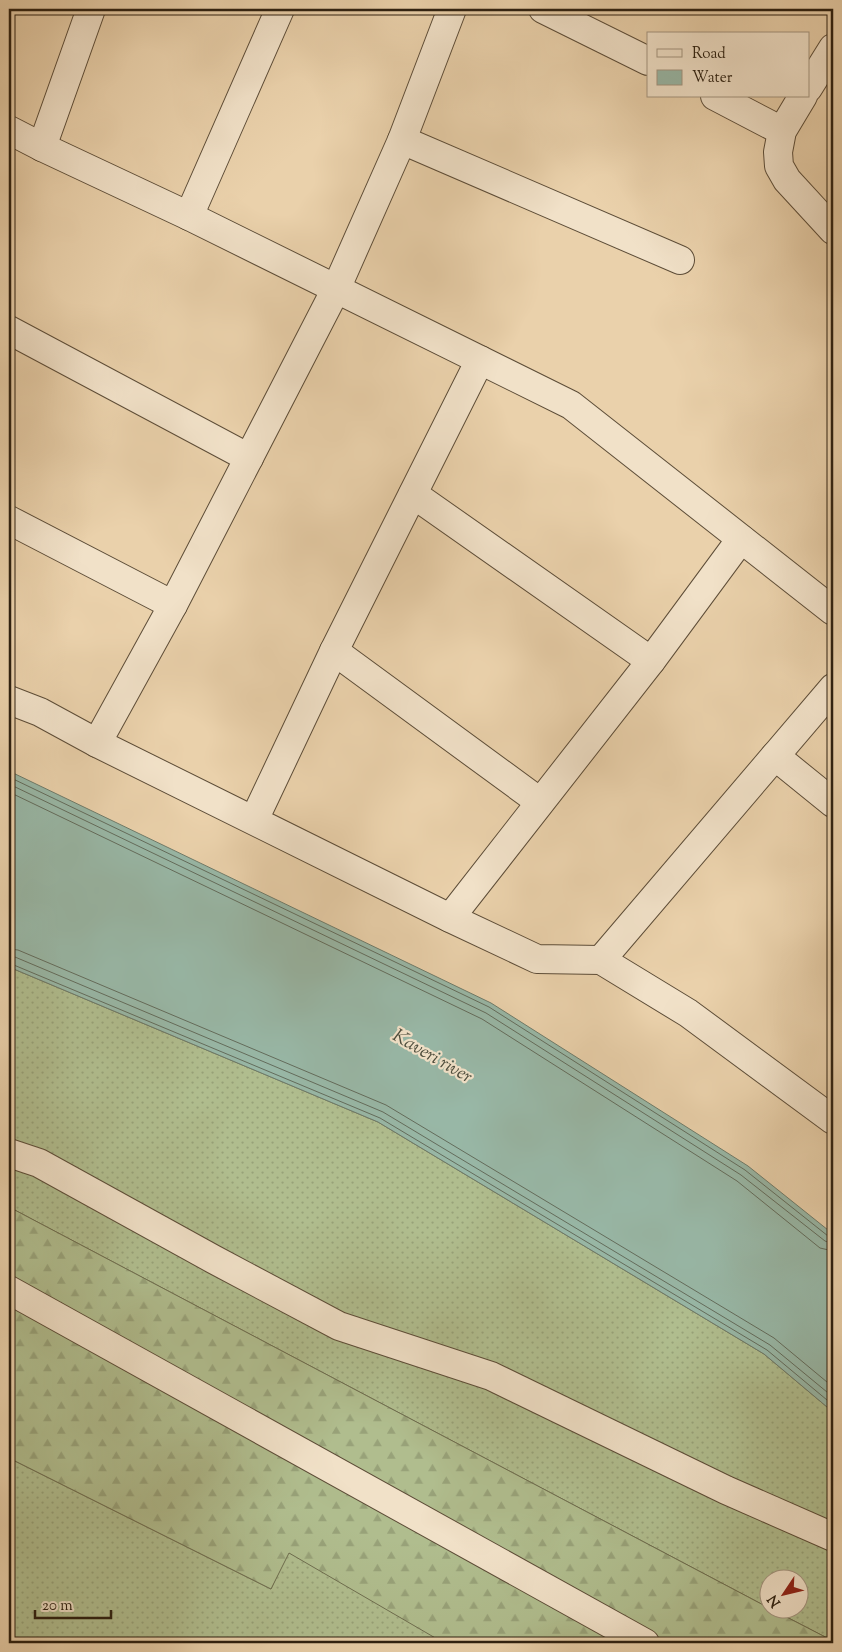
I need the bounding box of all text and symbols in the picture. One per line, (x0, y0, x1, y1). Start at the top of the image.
legend (647, 32, 810, 98)
text: Road (692, 44, 726, 65)
text: Water (692, 68, 733, 89)
water label: Kaveri river (387, 1023, 477, 1091)
north arrow (760, 1570, 810, 1620)
scale bar (35, 1587, 111, 1619)
text: N (764, 1590, 786, 1611)
text: 20 m (42, 1596, 73, 1617)

